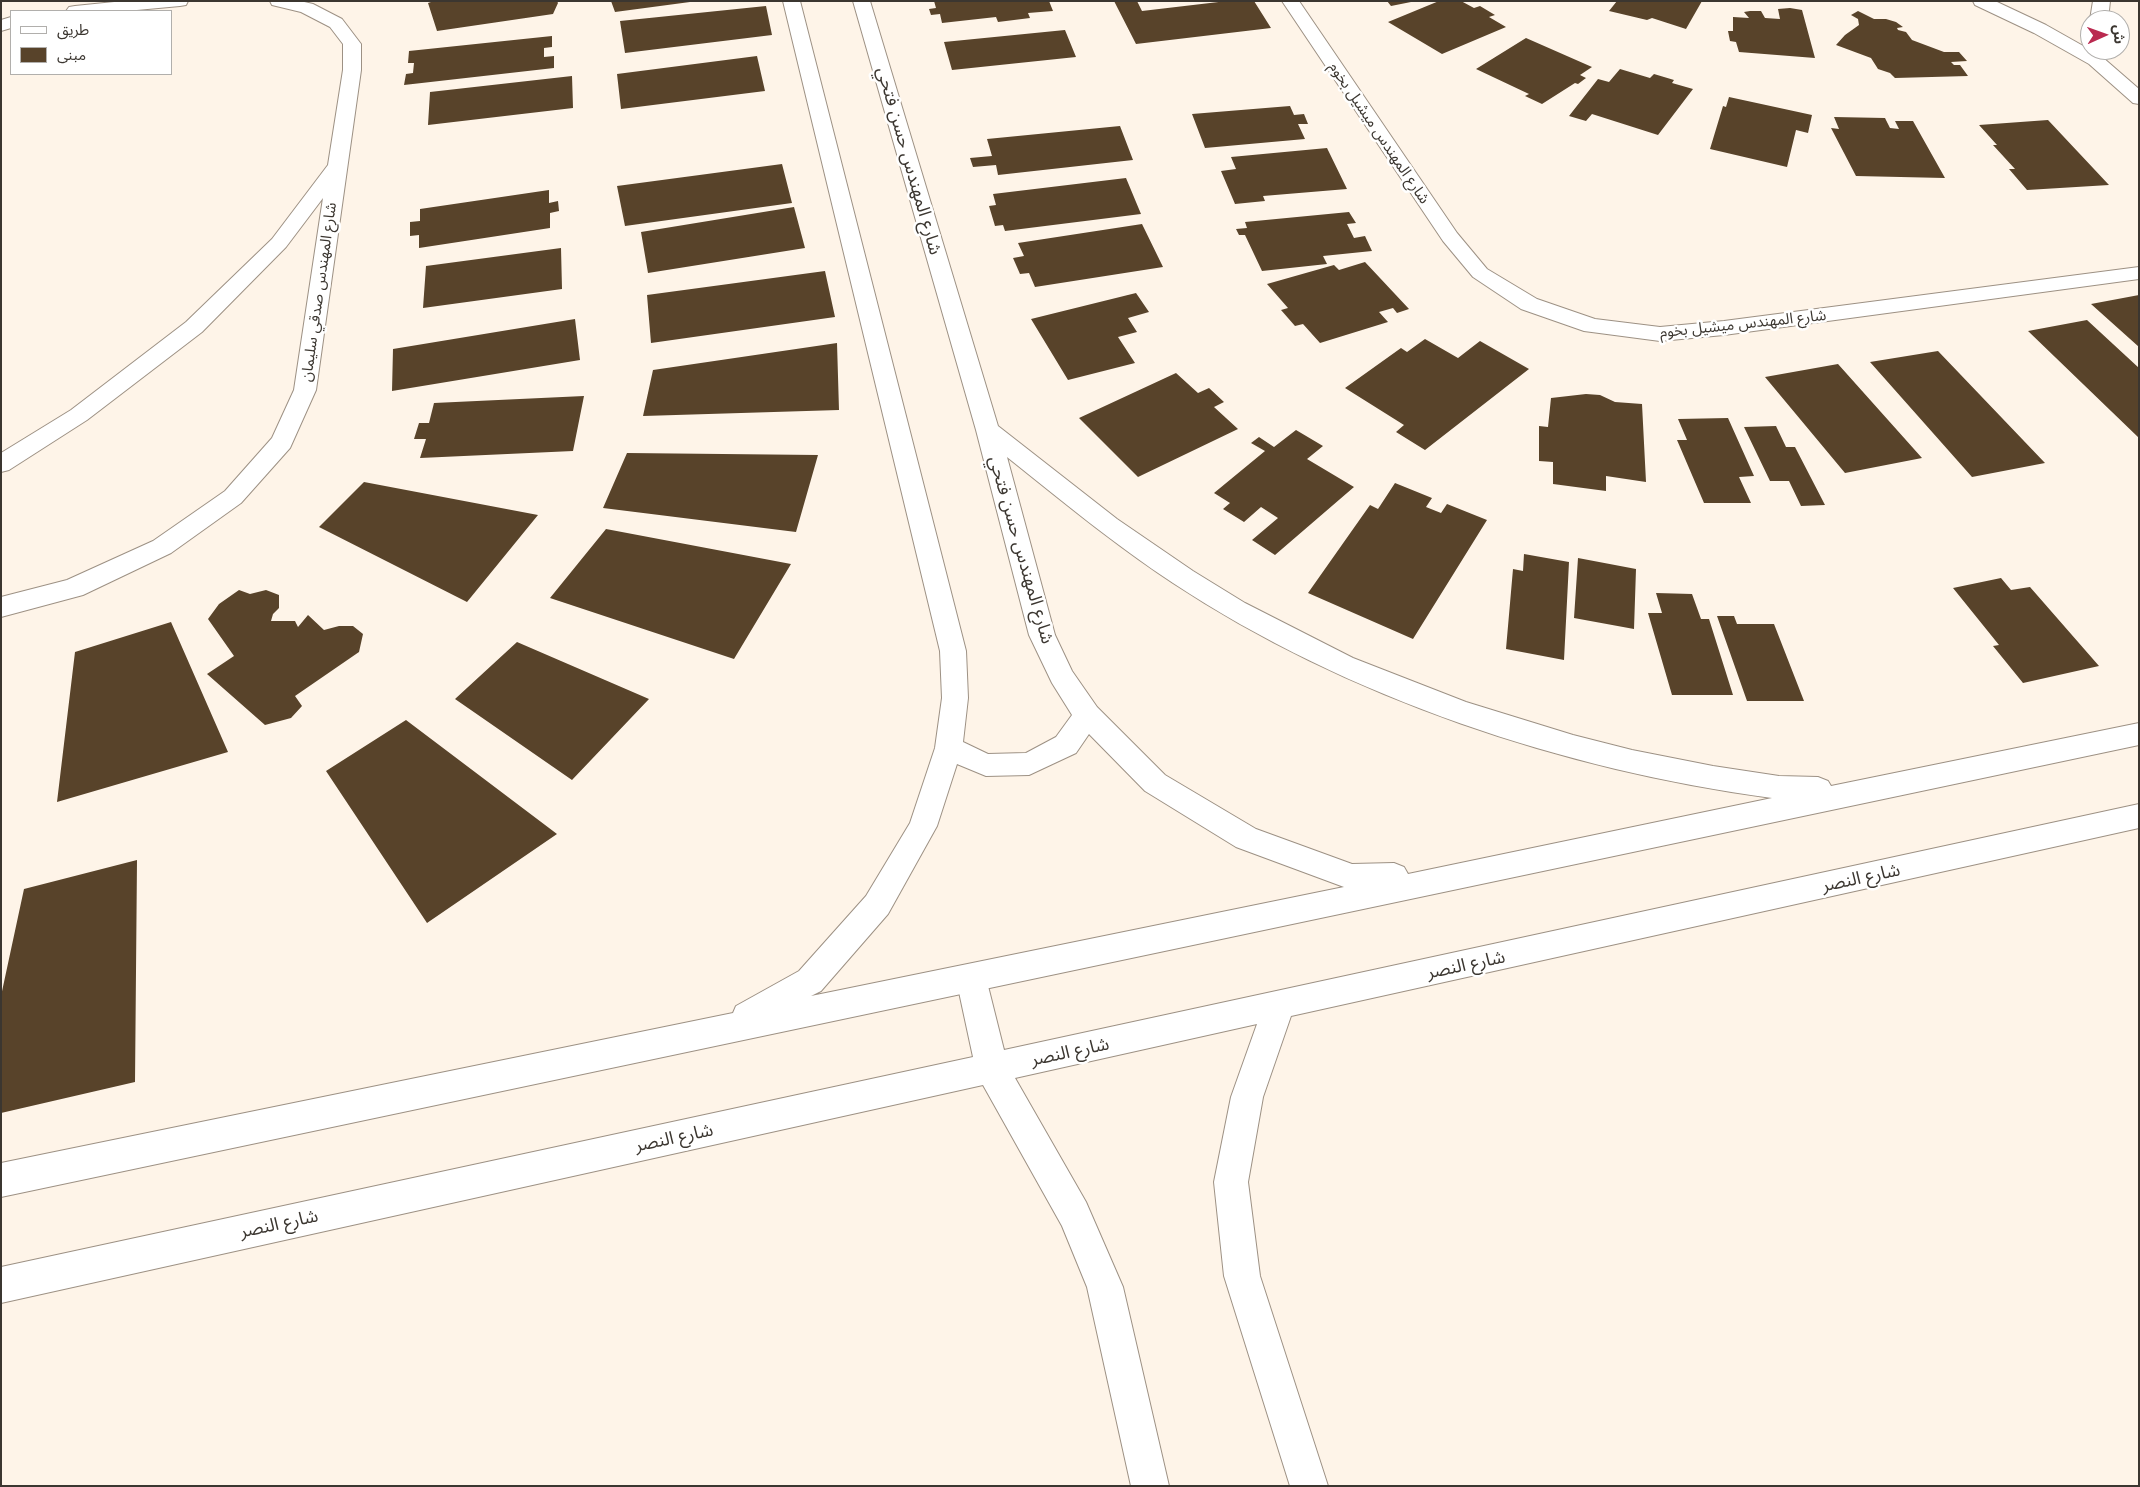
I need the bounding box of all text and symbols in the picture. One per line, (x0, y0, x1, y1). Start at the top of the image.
legend (10, 10, 172, 75)
north arrow (2080, 10, 2130, 60)
text: طريق (57, 20, 89, 39)
text: ش (2110, 25, 2128, 44)
text: مبنى (57, 45, 86, 64)
street label: شارع المهندس ميشيل بخوم (1325, 59, 1433, 207)
street label: شارع المهندس حسن فتحي (872, 65, 946, 257)
street label: شارع المهندس صدقي سليمان (297, 201, 341, 383)
street label: شارع المهندس ميشيل بخوم (1659, 306, 1827, 342)
street label: شارع المهندس حسن فتحي (984, 454, 1058, 646)
street label: شارع النصر (1820, 859, 1902, 897)
street label: شارع النصر (1425, 946, 1507, 984)
street label: شارع النصر (1029, 1033, 1111, 1071)
street label: شارع النصر (633, 1119, 715, 1157)
street label: شارع النصر (238, 1205, 320, 1243)

